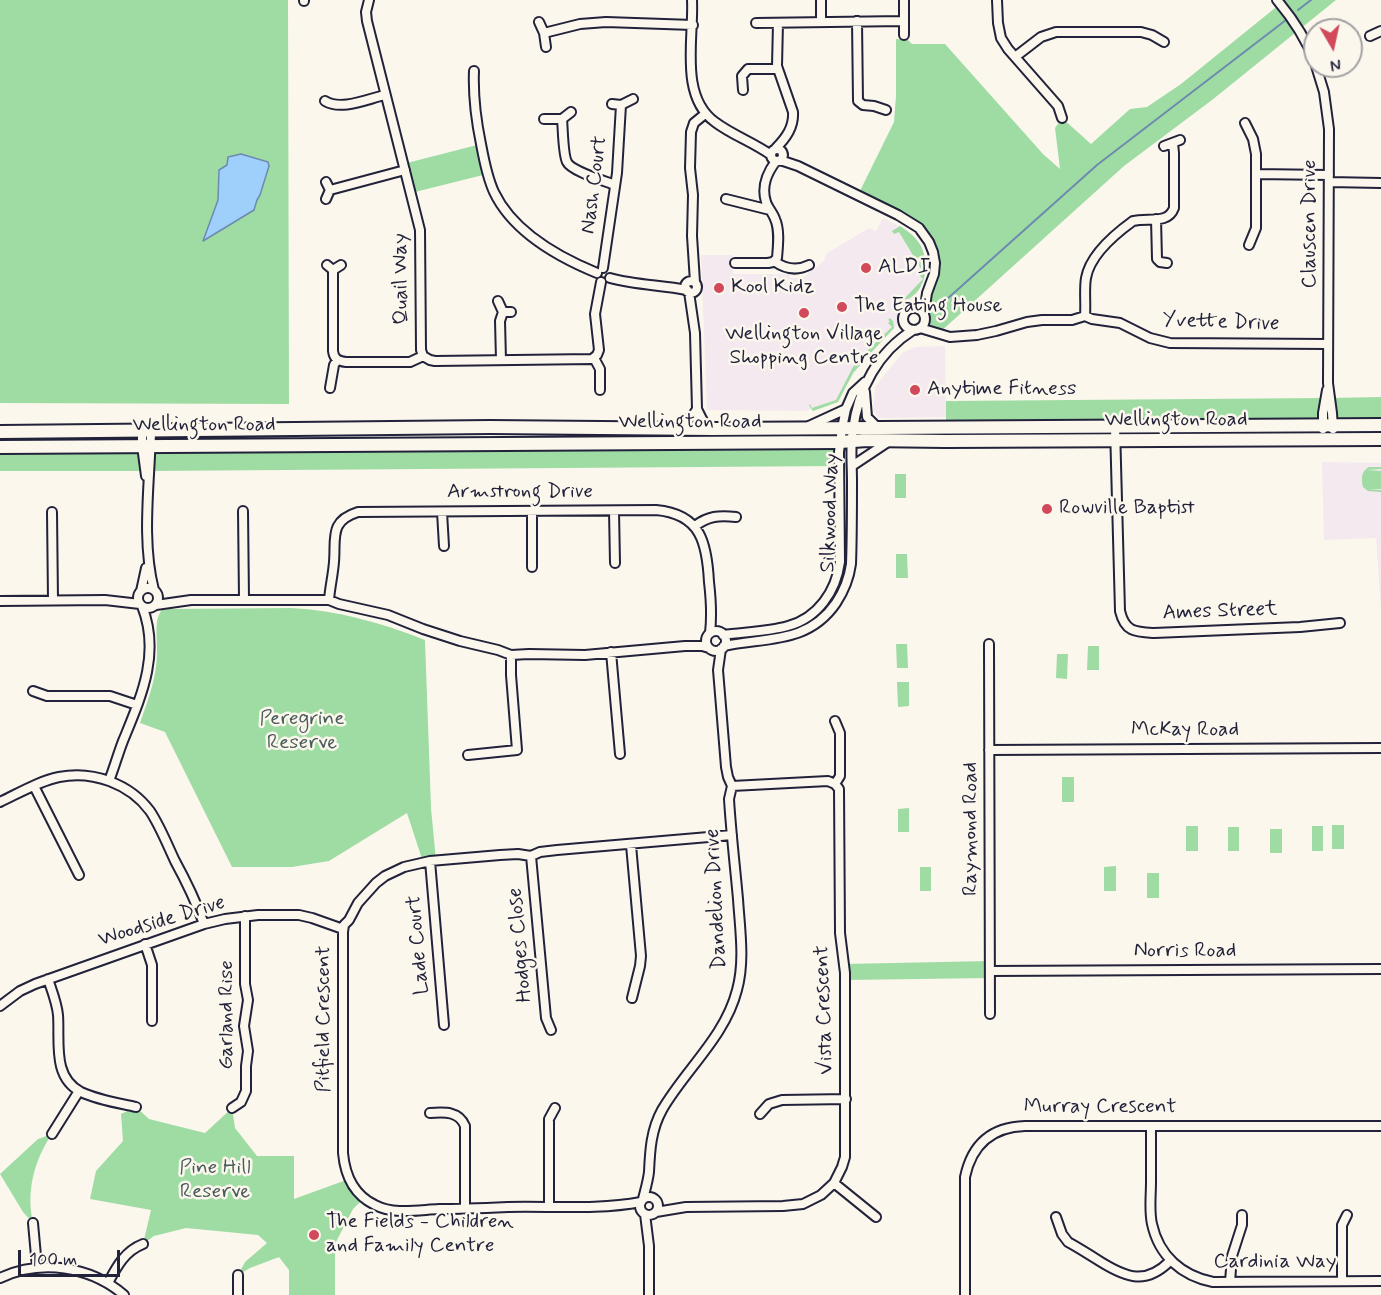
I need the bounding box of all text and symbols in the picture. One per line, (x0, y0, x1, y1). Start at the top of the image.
north arrow (1303, 18, 1363, 78)
text: N (1329, 53, 1342, 76)
street label: Nash Court (576, 135, 614, 235)
street label: Clauscen Drive (1298, 160, 1324, 288)
street label: Quail Way (389, 233, 415, 325)
place label: ALDI (878, 255, 930, 281)
marker: ALDI (859, 261, 873, 275)
place label: Kool Kidz (731, 275, 814, 301)
marker: Kool Kidz (712, 281, 726, 295)
place label: The Eating House (854, 294, 1002, 320)
marker: The Eating House (835, 300, 849, 314)
marker: Wellington Village Shopping Centre (797, 306, 811, 320)
street label: Yvette Drive (1162, 308, 1280, 338)
place label: Wellington Village Shopping Centre (725, 322, 883, 372)
place label: Anytime Fitness (927, 377, 1076, 403)
marker: Anytime Fitness (908, 383, 922, 397)
street label: Wellington Road (1105, 408, 1247, 434)
street label: Wellington Road (619, 410, 761, 436)
street label: Wellington Road (133, 413, 275, 439)
street label: Silkwood Way (816, 453, 846, 573)
street label: Armstrong Drive (447, 480, 593, 506)
place label: Rowville Baptist (1059, 496, 1195, 522)
marker: Rowville Baptist (1040, 502, 1054, 516)
street label: Ames Street (1162, 597, 1278, 627)
park label: Peregrine Reserve (259, 707, 345, 757)
street label: McKay Road (1131, 718, 1239, 744)
street label: Raymond Road (959, 762, 985, 896)
street label: Dandelion Drive (701, 828, 733, 970)
street label: Hodges Close (503, 887, 539, 1003)
street label: Woodside Drive (95, 891, 229, 953)
street label: Lade Court (402, 894, 436, 996)
street label: Norris Road (1134, 939, 1236, 965)
street label: Vista Crescent (810, 945, 840, 1075)
street label: Pitfield Crescent (312, 946, 338, 1092)
street label: Garland Rise (215, 960, 241, 1070)
street label: Murray Crescent (1024, 1095, 1176, 1121)
park label: Pine Hill Reserve (179, 1156, 251, 1206)
place label: The Fields - Children and Family Centre (326, 1210, 514, 1260)
marker: The Fields - Children and Family Centre (307, 1228, 321, 1242)
scale bar (21, 1238, 123, 1276)
text: 100 m (29, 1248, 77, 1272)
street label: Cardinia Way (1213, 1250, 1337, 1276)

